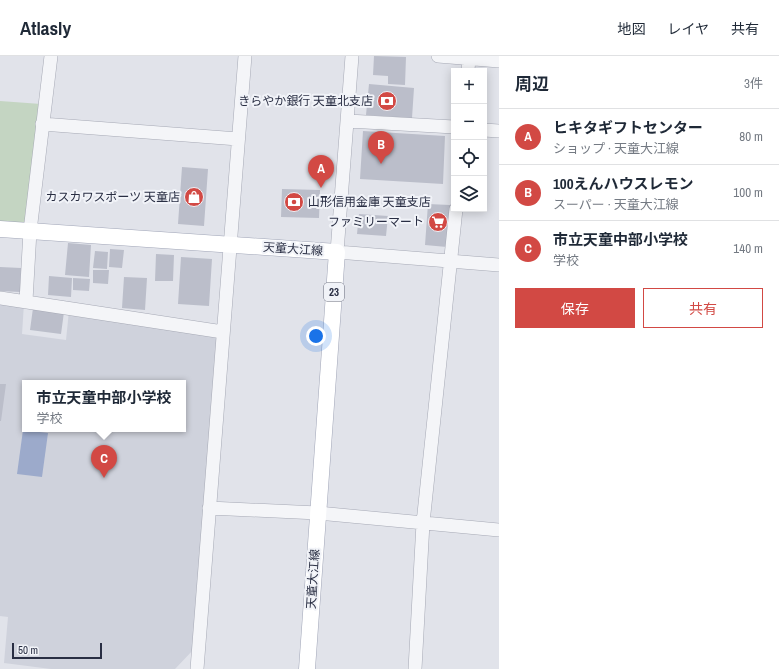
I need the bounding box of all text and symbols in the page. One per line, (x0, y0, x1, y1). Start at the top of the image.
text: Atlasly (20, 15, 71, 41)
text: 地図 (617, 20, 645, 38)
text: レイヤ (667, 20, 709, 38)
text: 共有 (731, 20, 759, 38)
map controls (451, 68, 487, 212)
button: + (451, 68, 487, 104)
text: 周辺 (515, 72, 549, 95)
text: 3件 (744, 75, 763, 92)
bank icon: きらやか銀行 天童北支店 (376, 90, 398, 112)
place label: きらやか銀行 天童北支店 (238, 93, 373, 109)
button: − (451, 104, 487, 140)
text: ヒキタギフトセンター (553, 117, 703, 138)
text: A (524, 128, 532, 145)
text: 80 m (739, 128, 763, 145)
pin: B (368, 131, 394, 164)
button: locate (451, 140, 487, 176)
text: ショップ · 天童大江線 (553, 140, 679, 157)
pin: A (308, 155, 334, 188)
text: 100えんハウスレモン (553, 173, 694, 194)
button: layers (451, 176, 487, 212)
text: B (524, 184, 532, 201)
text: 100 m (733, 184, 763, 201)
shop icon: カスカワスポーツ 天童店 (183, 186, 205, 208)
place label: カスカワスポーツ 天童店 (46, 189, 180, 205)
bank icon: 山形信用金庫 天童支店 (283, 191, 305, 213)
place label: 山形信用金庫 天童支店 (308, 194, 431, 210)
text: スーパー · 天童大江線 (553, 196, 679, 213)
supermarket icon: ファミリーマート (427, 211, 449, 233)
place label: ファミリーマート (328, 214, 424, 230)
text: 市立天童中部小学校 (553, 229, 688, 250)
street label: 天童大江線 (263, 239, 323, 259)
text: C (524, 240, 532, 257)
text: 140 m (733, 240, 763, 257)
text: 学校 (553, 252, 579, 269)
road number: 23 (324, 283, 344, 301)
button: 保存 (515, 288, 635, 328)
button: 共有 (643, 288, 763, 328)
your location (306, 326, 326, 346)
popup (22, 380, 186, 432)
text: 市立天童中部小学校 (36, 387, 172, 408)
text: 学校 (36, 410, 63, 427)
pin: C (91, 445, 117, 478)
street label: 天童大江線 (303, 549, 323, 609)
scale bar (12, 641, 102, 660)
text: 50 m (18, 643, 38, 657)

